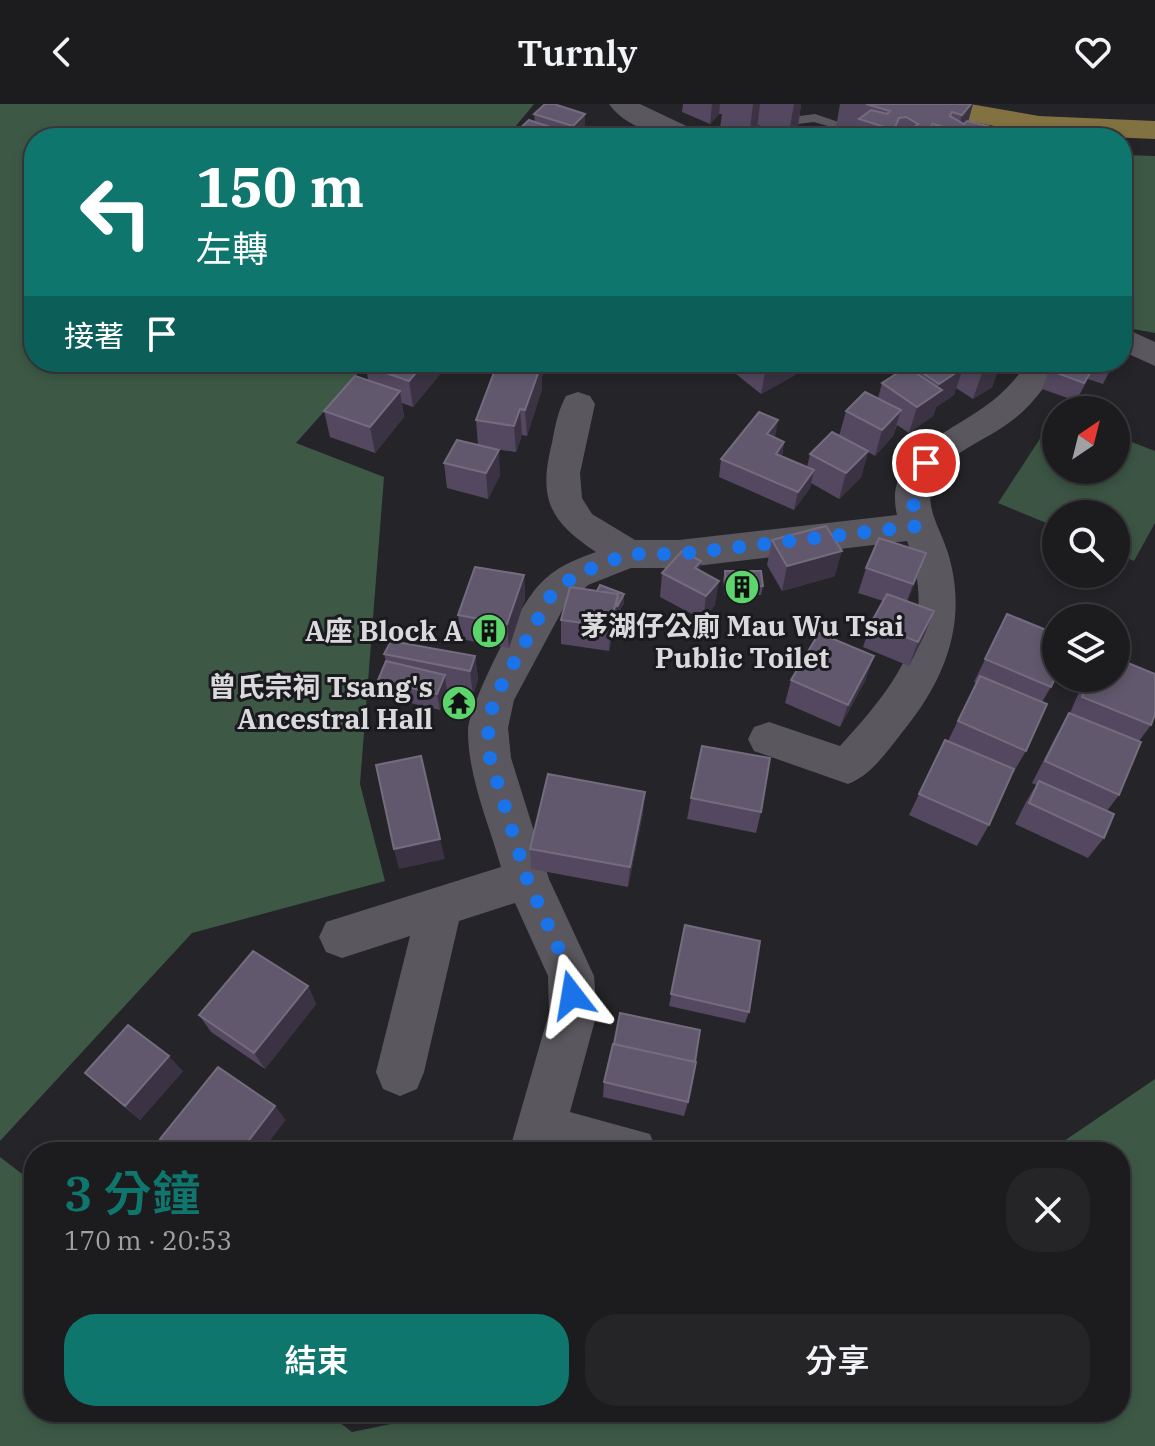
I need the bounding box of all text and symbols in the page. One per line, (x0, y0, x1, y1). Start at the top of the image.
text: Turnly (518, 29, 637, 76)
icon: back (40, 30, 84, 74)
icon: heart (1071, 30, 1115, 74)
text: 150 m (196, 150, 364, 222)
icon: left (64, 160, 168, 264)
text: 左轉 (196, 225, 268, 272)
icon: arrive (140, 312, 184, 356)
text: 接著 (64, 316, 124, 355)
north arrow (1042, 396, 1130, 484)
map controls (1042, 396, 1130, 692)
pin (892, 429, 960, 497)
icon: arrive (904, 441, 948, 485)
button: search (1042, 500, 1130, 588)
building icon: 茅湖仔公廁 Mau Wu Tsai Public Toilet (723, 568, 761, 606)
button: layers (1042, 604, 1130, 692)
place label: 茅湖仔公廁 Mau Wu Tsai Public Toilet (580, 607, 904, 676)
place label: A座 Block A (305, 612, 463, 649)
building icon: A座 Block A (470, 612, 508, 650)
place label: 曾氏宗祠 Tsang's Ancestral Hall (208, 668, 433, 737)
temple icon: 曾氏宗祠 Tsang's Ancestral Hall (440, 684, 478, 722)
position arrow (530, 953, 614, 1037)
text: 3 分鐘 (64, 1162, 200, 1224)
button: close (1006, 1168, 1090, 1252)
text: 170 m · 20:53 (64, 1223, 232, 1257)
button: 結束 (64, 1314, 569, 1406)
button: 分享 (585, 1314, 1090, 1406)

